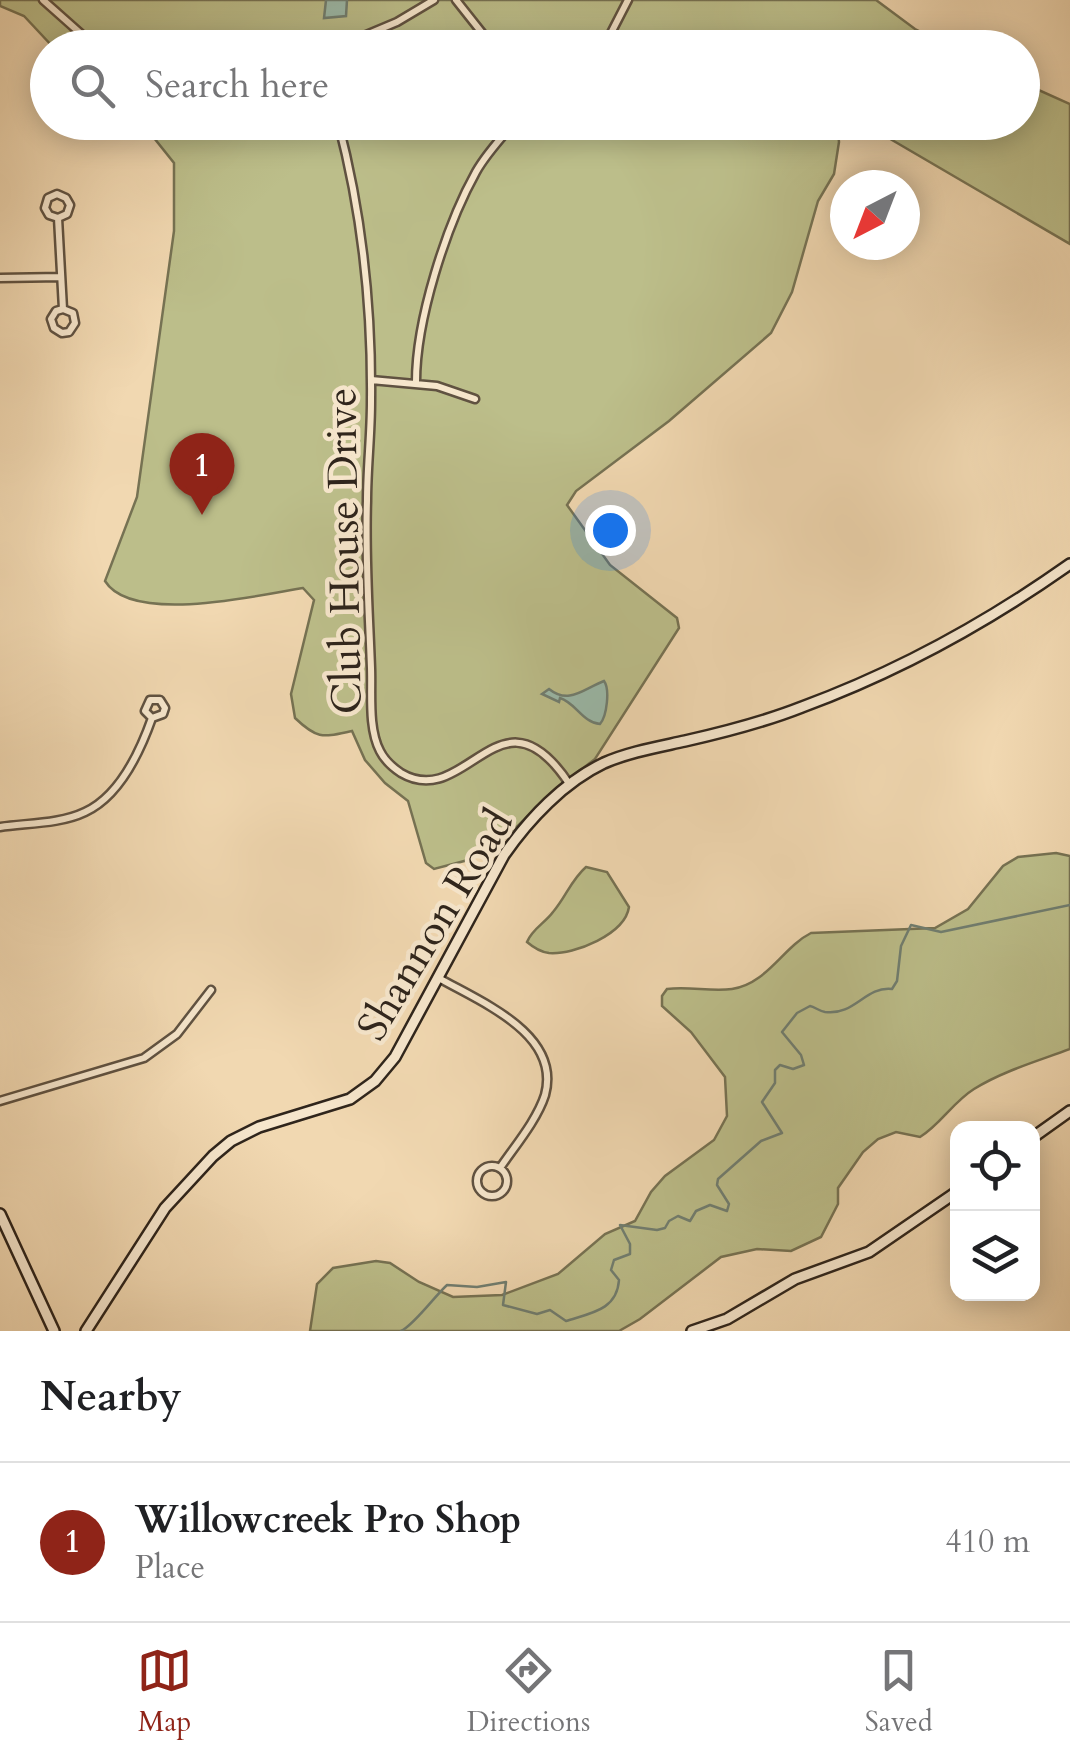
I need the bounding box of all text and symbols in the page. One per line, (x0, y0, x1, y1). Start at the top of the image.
search box (30, 30, 1040, 140)
icon: search (65, 58, 120, 113)
text: Search here (145, 59, 329, 111)
north arrow (830, 170, 920, 260)
street label: Club House Drive (313, 387, 376, 715)
pin: 1 (170, 432, 234, 515)
your location (585, 505, 636, 556)
street label: Shannon Road (344, 799, 527, 1051)
map controls (950, 1121, 1040, 1301)
button: locate (950, 1121, 1040, 1211)
button: layers (950, 1211, 1040, 1301)
text: Nearby (40, 1368, 182, 1425)
text: Willowcreek Pro Shop (135, 1494, 522, 1546)
text: 1 (64, 1520, 81, 1564)
text: 410 m (945, 1520, 1030, 1564)
text: Place (135, 1546, 205, 1590)
tab: Map (137, 1643, 192, 1741)
tab: Directions (467, 1643, 590, 1741)
tab: Saved (865, 1643, 933, 1741)

